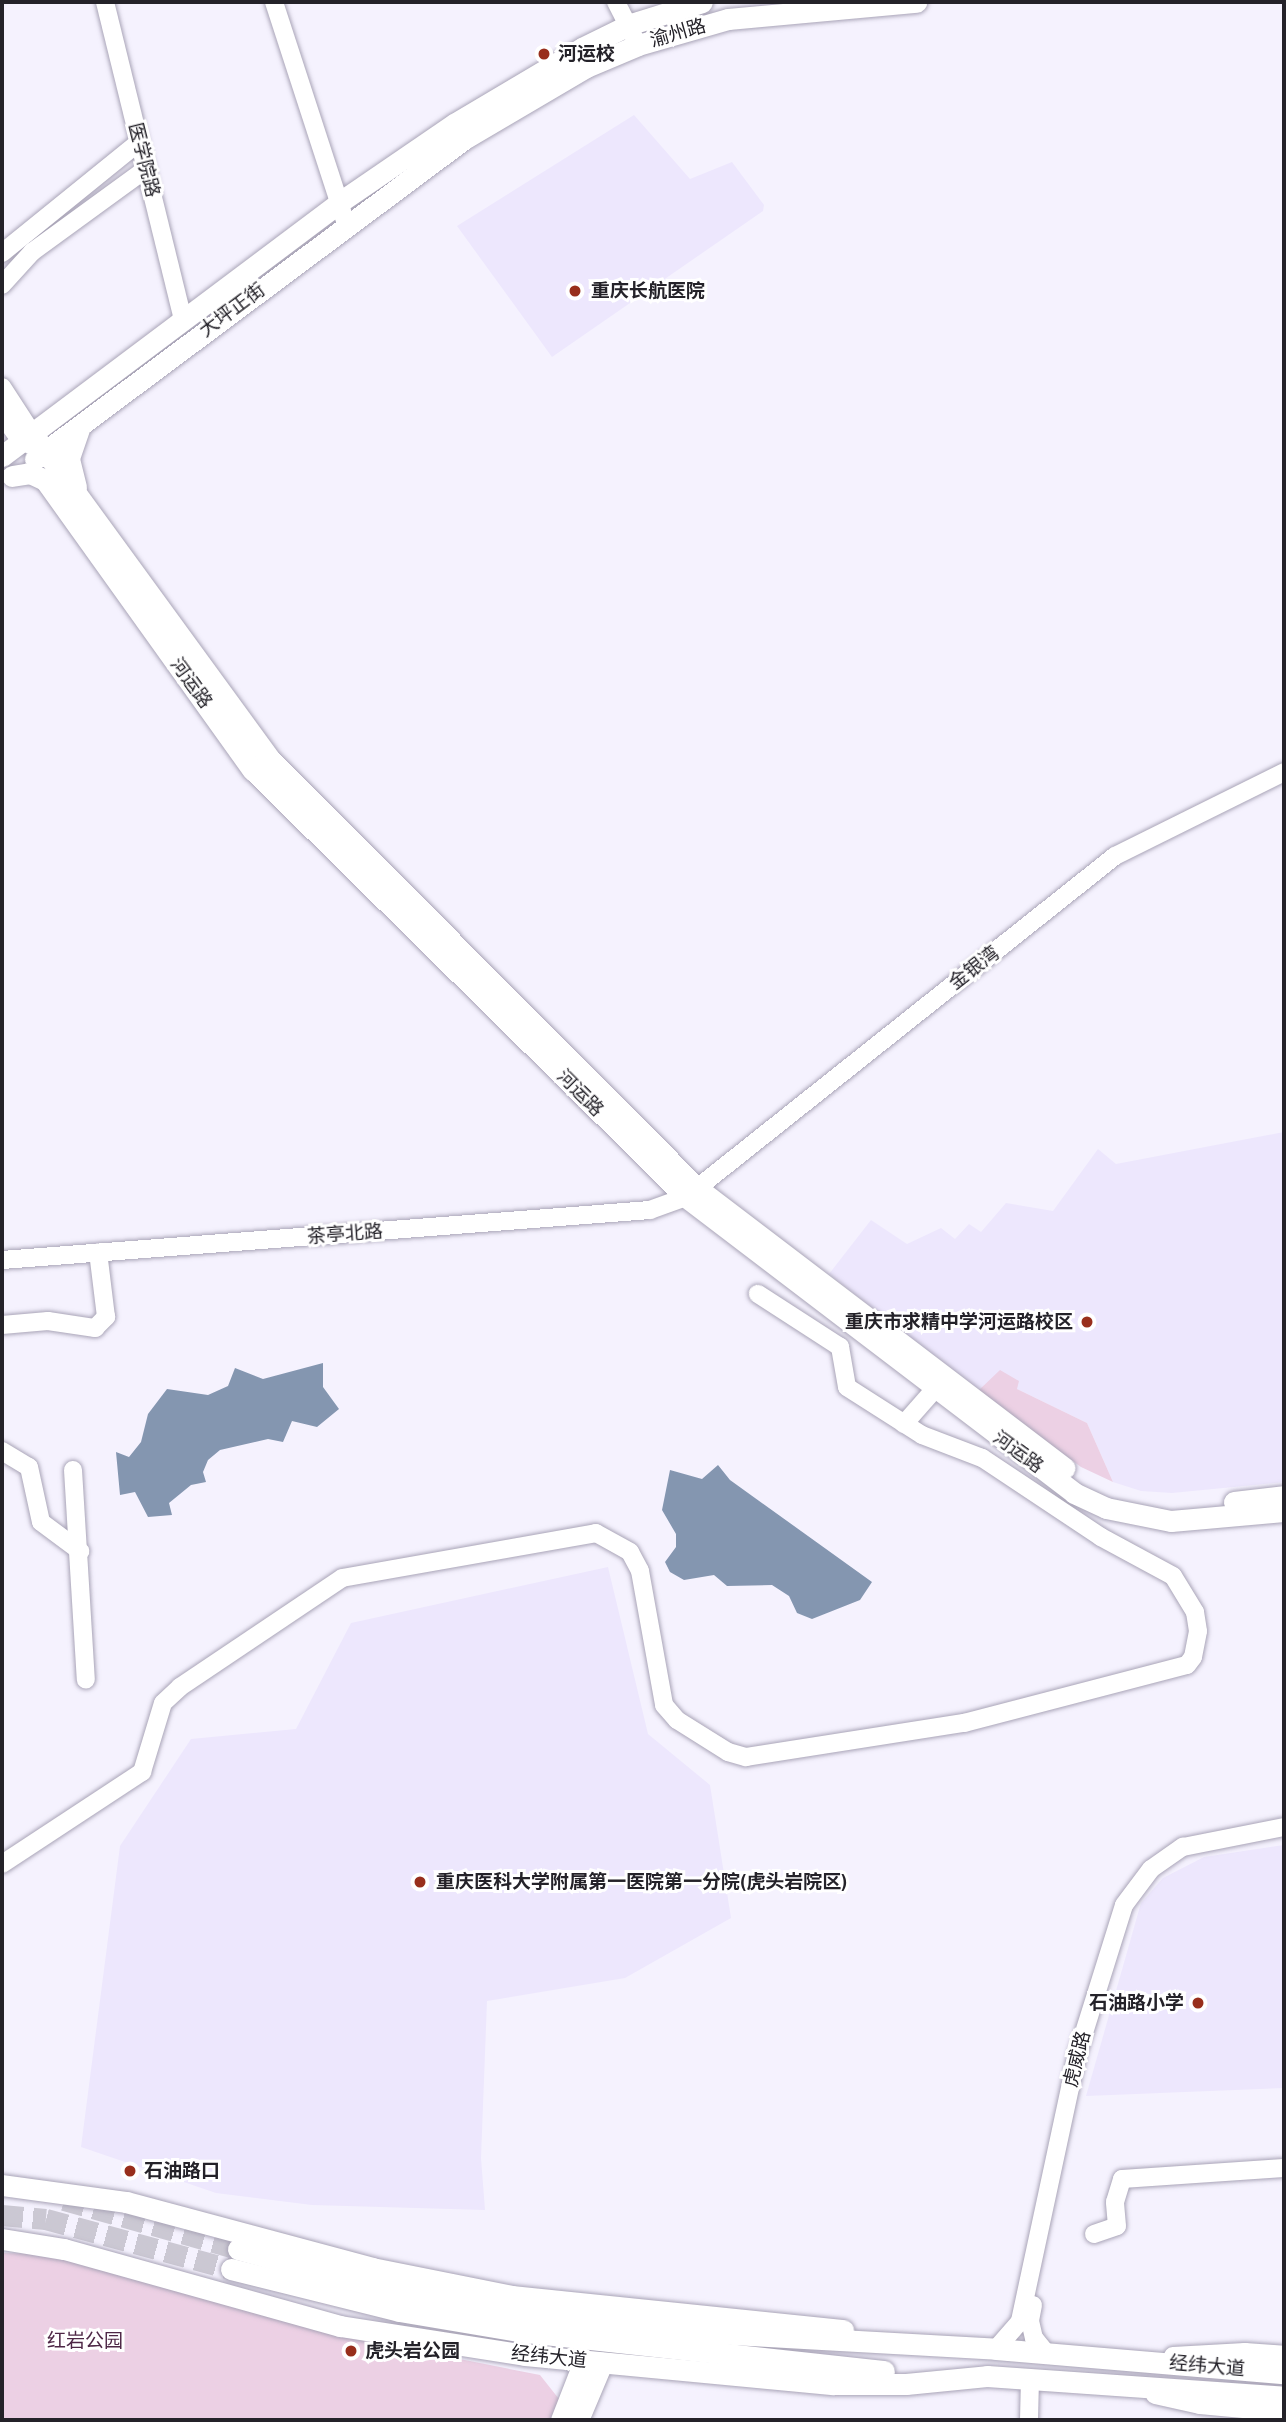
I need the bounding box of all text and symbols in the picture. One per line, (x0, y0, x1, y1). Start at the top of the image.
street label: 渝州路 (647, 14, 709, 52)
place label: 河运校 (558, 43, 615, 65)
marker: 河运校 (536, 46, 552, 62)
street label: 医学院路 (124, 120, 164, 200)
street label: 大坪正街 (195, 278, 269, 342)
place label: 重庆长航医院 (591, 280, 705, 302)
marker: 重庆长航医院 (565, 281, 585, 301)
street label: 河运路 (165, 653, 217, 713)
street label: 金银湾 (945, 941, 1003, 995)
street label: 河运路 (552, 1065, 608, 1121)
street label: 茶亭北路 (306, 1220, 384, 1248)
place label: 重庆市求精中学河运路校区 (845, 1311, 1073, 1333)
marker: 重庆市求精中学河运路校区 (1079, 1314, 1095, 1330)
street label: 河运路 (988, 1426, 1048, 1478)
place label: 重庆医科大学附属第一医院第一分院(虎头岩院区) (436, 1871, 848, 1893)
marker: 重庆医科大学附属第一医院第一分院(虎头岩院区) (410, 1872, 430, 1892)
place label: 石油路小学 (1089, 1992, 1184, 2014)
marker: 石油路小学 (1190, 1995, 1206, 2011)
street label: 虎威路 (1059, 2029, 1095, 2089)
place label: 石油路口 (144, 2160, 220, 2182)
marker: 石油路口 (122, 2163, 138, 2179)
park label: 红岩公园 (47, 2330, 123, 2352)
place label: 虎头岩公园 (365, 2340, 460, 2362)
street label: 经纬大道 (510, 2342, 588, 2372)
marker: 虎头岩公园 (343, 2343, 359, 2359)
street label: 经纬大道 (1168, 2351, 1246, 2381)

